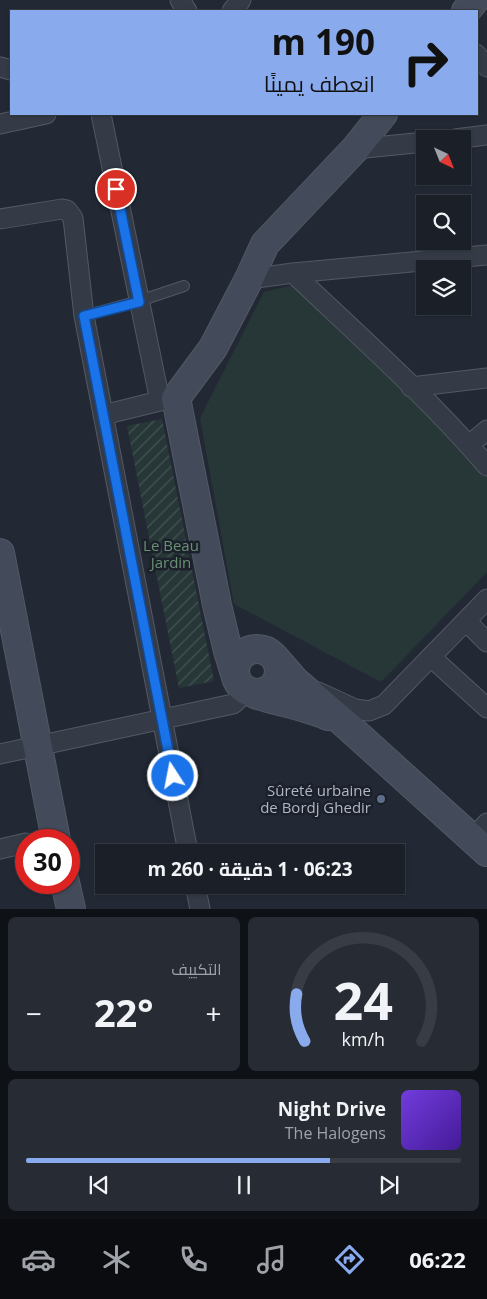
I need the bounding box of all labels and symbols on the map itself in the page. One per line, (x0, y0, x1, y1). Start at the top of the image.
north arrow (416, 130, 471, 185)
pin (95, 168, 137, 210)
park label: Le Beau Jardin (143, 535, 199, 572)
position arrow (146, 749, 198, 801)
place label: Sûreté urbaine de Bordj Ghedir (260, 780, 371, 817)
marker: Sûreté urbaine de Bordj Ghedir (375, 793, 387, 805)
speed limit sign: 30 (15, 829, 80, 894)

